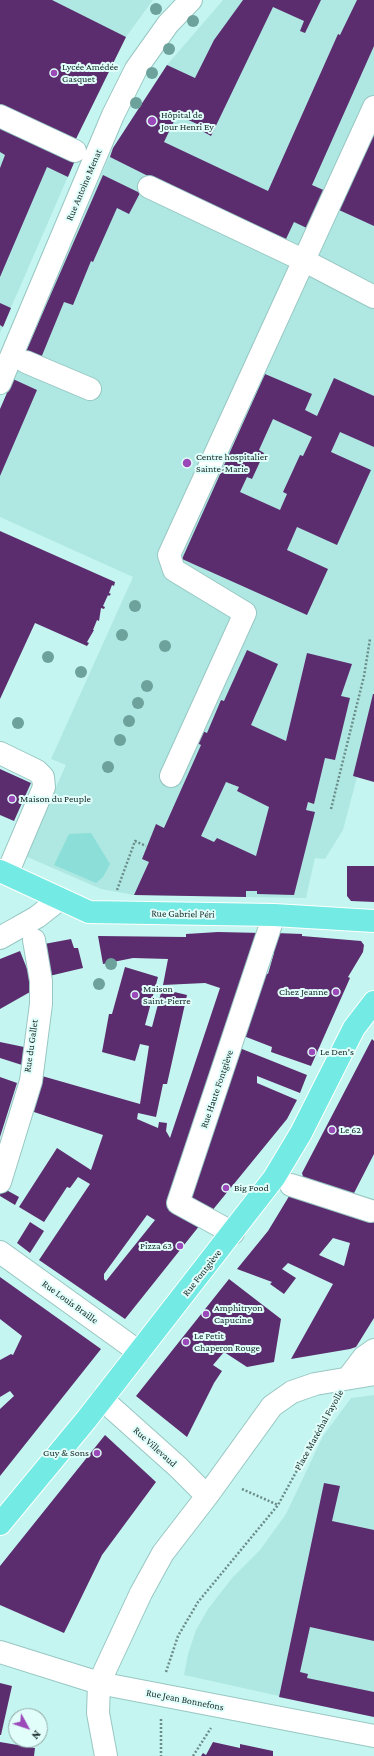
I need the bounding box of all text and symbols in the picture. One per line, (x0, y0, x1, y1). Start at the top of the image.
place label: Lycée Amédée Gasquet (62, 61, 118, 84)
marker: Lycée Amédée Gasquet (49, 68, 59, 78)
place label: Hôpital de Jour Henri Ey (161, 109, 214, 132)
marker: Hôpital de Jour Henri Ey (146, 115, 158, 127)
street label: Rue Antoine Menat (64, 147, 104, 223)
place label: Centre hospitalier Sainte-Marie (196, 451, 268, 474)
marker: Centre hospitalier Sainte-Marie (181, 457, 193, 469)
place label: Maison du Peuple (20, 793, 91, 805)
marker: Maison du Peuple (7, 794, 17, 804)
street label: Rue Gabriel Péri (151, 907, 215, 921)
place label: Maison Saint-Pierre (143, 983, 191, 1006)
place label: Chez Jeanne (279, 986, 328, 998)
marker: Chez Jeanne (331, 987, 341, 997)
marker: Maison Saint-Pierre (130, 990, 140, 1000)
street label: Rue du Gallet (21, 1019, 41, 1073)
place label: Le Den's (320, 1046, 354, 1058)
marker: Le Den's (307, 1047, 317, 1057)
street label: Rue Haute Fontgiève (198, 1048, 236, 1130)
place label: Le 62 (340, 1124, 361, 1136)
marker: Le 62 (327, 1125, 337, 1135)
place label: Big Food (234, 1182, 269, 1194)
marker: Big Food (221, 1183, 231, 1193)
place label: Pizza 63 (140, 1240, 172, 1252)
marker: Pizza 63 (175, 1241, 185, 1251)
street label: Rue Fontgiève (180, 1247, 224, 1299)
street label: Rue Louis Braille (40, 1278, 100, 1326)
place label: Amphitryon Capucine (214, 1302, 263, 1326)
marker: Amphitryon Capucine (201, 1309, 211, 1319)
place label: Le Petit Chaperon Rouge (194, 1330, 260, 1354)
marker: Le Petit Chaperon Rouge (181, 1337, 191, 1347)
street label: Place Maréchal Fayolle (292, 1388, 346, 1472)
street label: Rue Villevaud (131, 1424, 179, 1470)
place label: Guy & Sons (43, 1447, 89, 1459)
marker: Guy & Sons (92, 1448, 102, 1458)
street label: Rue Jean Bonnefons (145, 1687, 225, 1713)
north arrow (8, 1708, 48, 1748)
text: N (29, 1728, 43, 1742)

